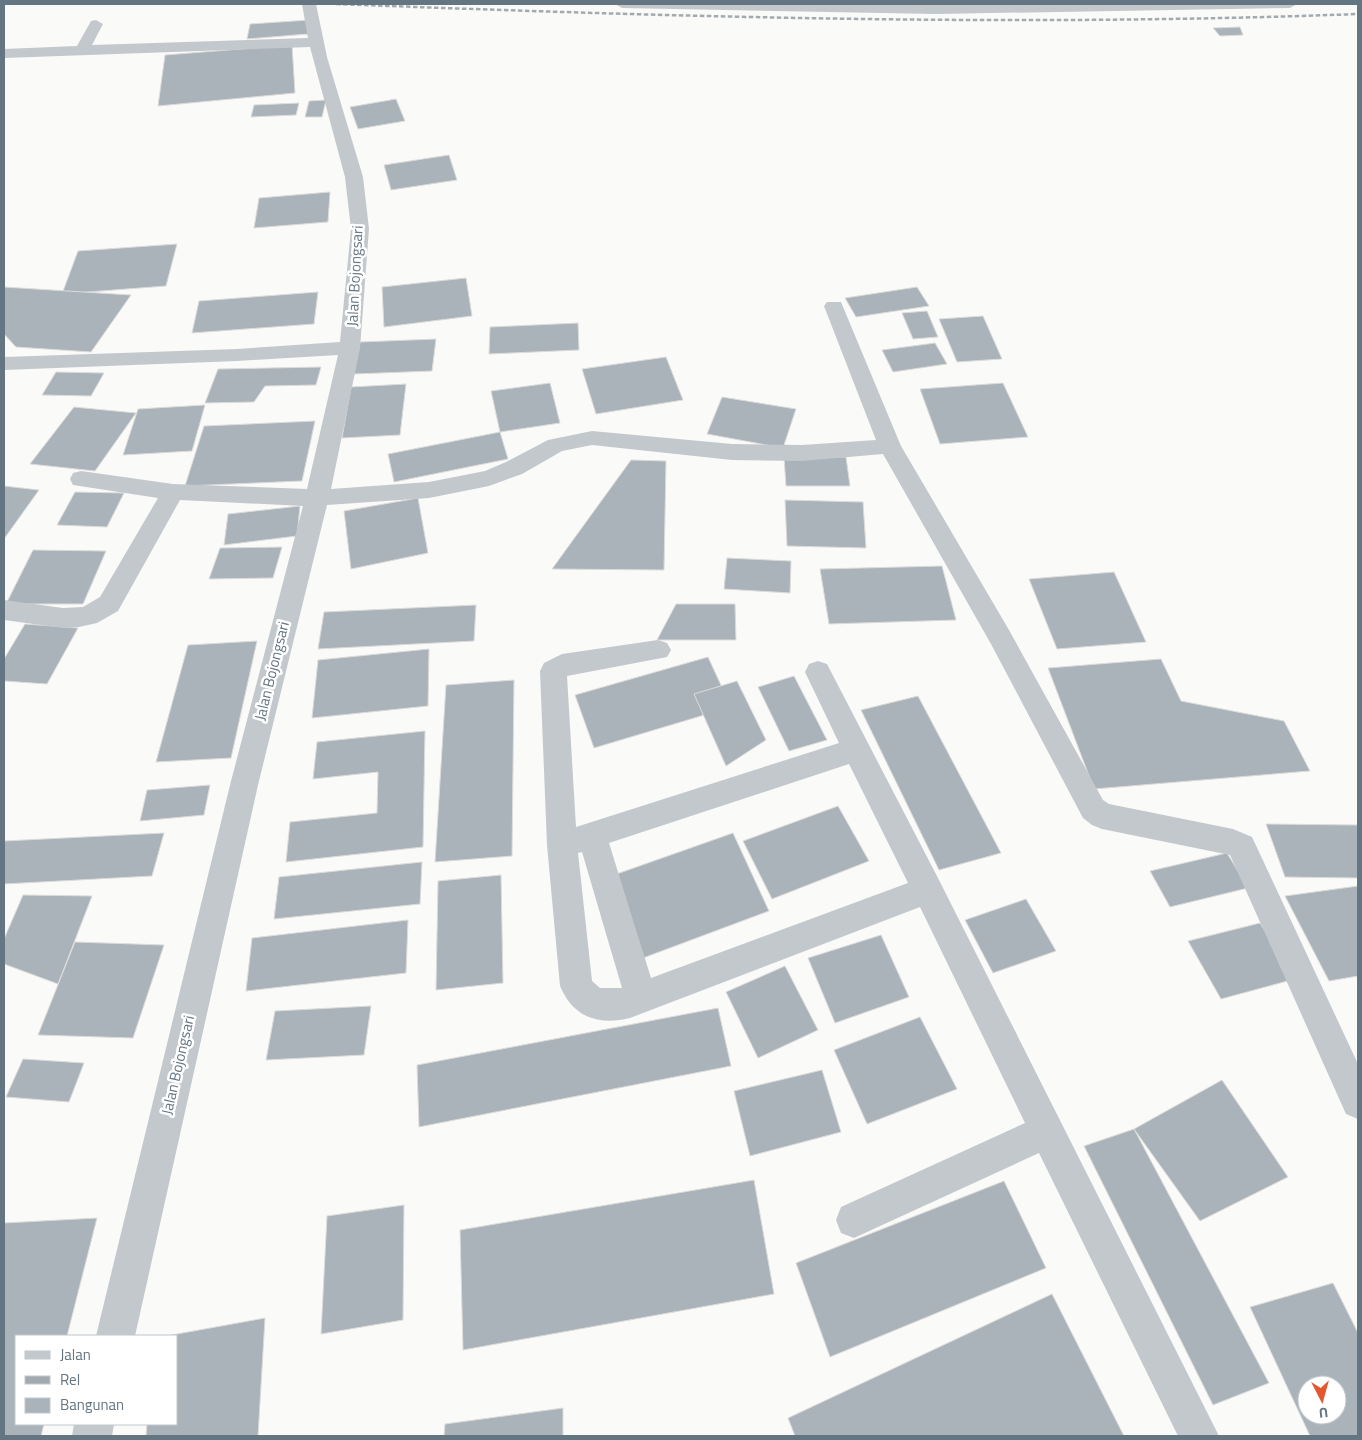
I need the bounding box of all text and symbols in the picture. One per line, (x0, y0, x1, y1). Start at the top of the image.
street label: Jalan Bojongsari (340, 225, 369, 327)
street label: Jalan Bojongsari (248, 619, 295, 723)
street label: Jalan Bojongsari (155, 1013, 200, 1117)
legend (15, 1335, 178, 1425)
text: Jalan (60, 1343, 91, 1366)
text: Rel (60, 1368, 80, 1391)
north arrow (1297, 1375, 1347, 1425)
text: Bangunan (60, 1393, 124, 1416)
text: U (1318, 1403, 1329, 1424)

